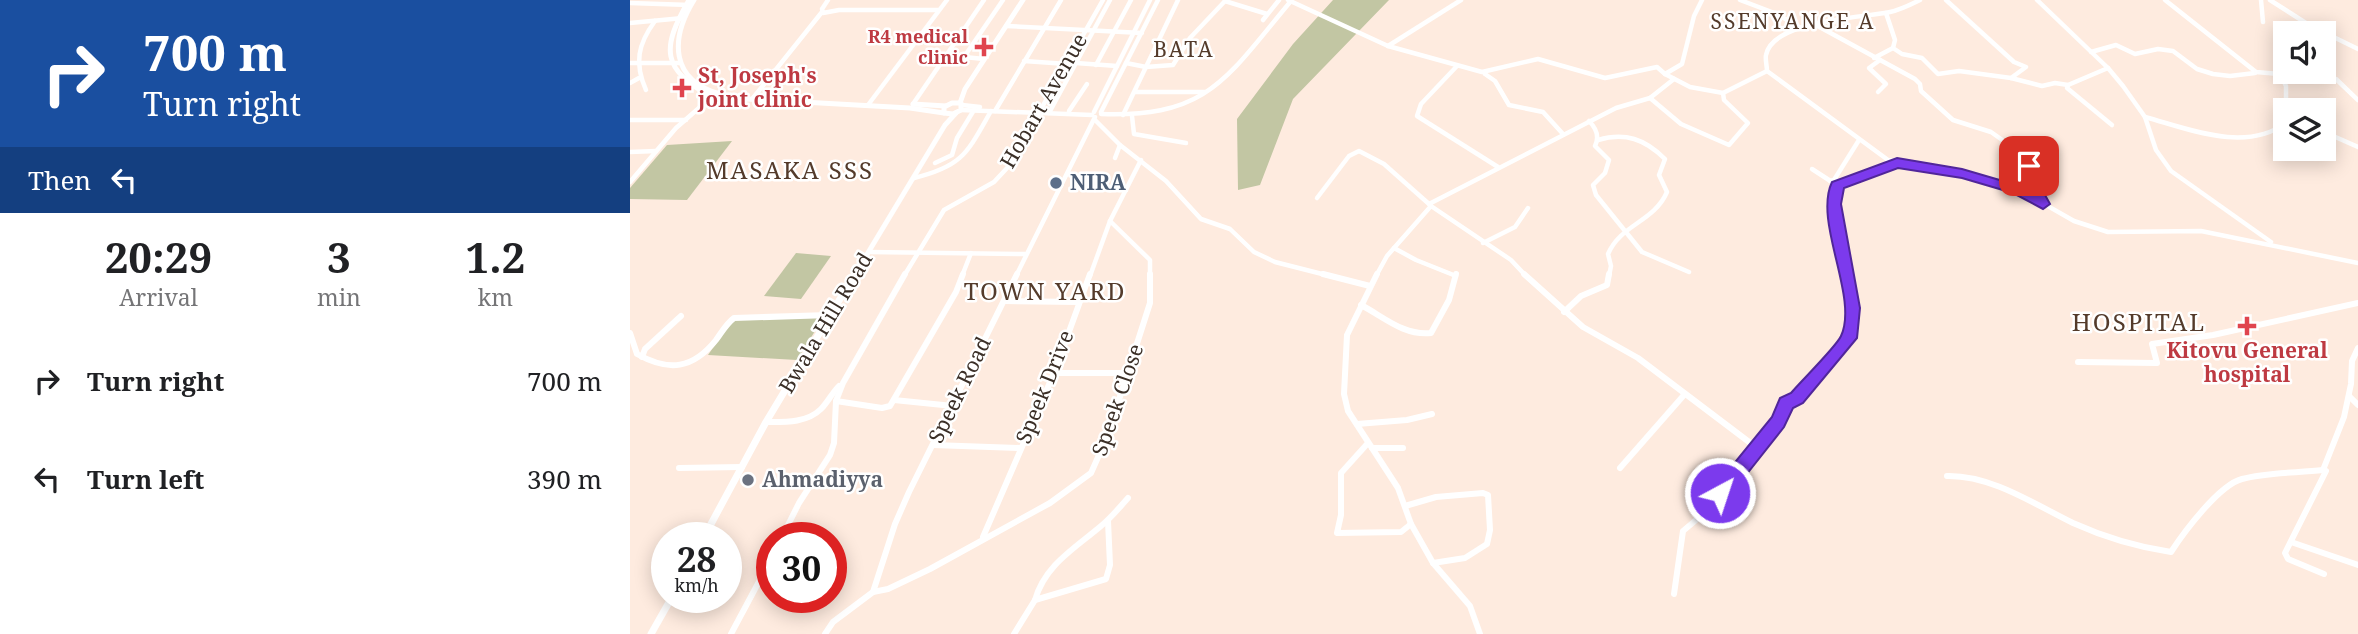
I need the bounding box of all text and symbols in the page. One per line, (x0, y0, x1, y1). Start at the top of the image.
district label: SSENYANGE A (1711, 7, 1875, 35)
text: 700 m (143, 19, 287, 85)
map controls (2273, 21, 2336, 161)
button: sound (2273, 21, 2336, 84)
place label: R4 medical clinic (868, 24, 969, 69)
icon: right (28, 28, 119, 119)
street label: Hobart Avenue (993, 28, 1093, 173)
district label: BATA (1153, 35, 1215, 63)
marker: R4 medical clinic (974, 37, 994, 57)
place label: St, Joseph's joint clinic (697, 61, 817, 113)
marker: St, Joseph's joint clinic (672, 78, 692, 98)
text: Turn right (143, 82, 301, 125)
button: layers (2273, 98, 2336, 161)
pin (1999, 136, 2059, 196)
icon: arrive (2010, 147, 2048, 185)
district label: MASAKA SSS (706, 153, 874, 186)
icon: left (105, 161, 143, 199)
text: Then (28, 162, 91, 198)
place label: NIRA (1070, 168, 1126, 196)
marker: NIRA (1048, 175, 1064, 191)
text: 20:29 (105, 228, 212, 285)
text: 3 (327, 228, 351, 285)
text: 1.2 (466, 228, 525, 285)
street label: Bwala Hill Road (772, 247, 878, 398)
district label: TOWN YARD (964, 274, 1126, 307)
text: Arrival (119, 281, 198, 313)
text: min (317, 281, 361, 313)
text: km (478, 281, 513, 313)
district label: HOSPITAL (2072, 305, 2206, 338)
marker: Kitovu General hospital (2237, 316, 2257, 336)
street label: Speek Drive (1009, 326, 1079, 447)
street label: Speek Road (921, 332, 997, 447)
place label: Kitovu General hospital (2166, 336, 2328, 388)
street label: Speek Close (1085, 340, 1149, 459)
icon: right (28, 362, 66, 400)
text: Turn right (87, 363, 224, 399)
text: 700 m (527, 363, 602, 399)
position arrow (1683, 456, 1757, 530)
icon: left (28, 460, 66, 498)
text: Turn left (87, 461, 204, 497)
text: 390 m (527, 461, 602, 497)
place label: Ahmadiyya (762, 465, 883, 493)
marker: Ahmadiyya (740, 472, 756, 488)
speed limit sign: 30 (756, 522, 847, 613)
text: 28 (677, 535, 716, 582)
text: km/h (674, 573, 719, 597)

